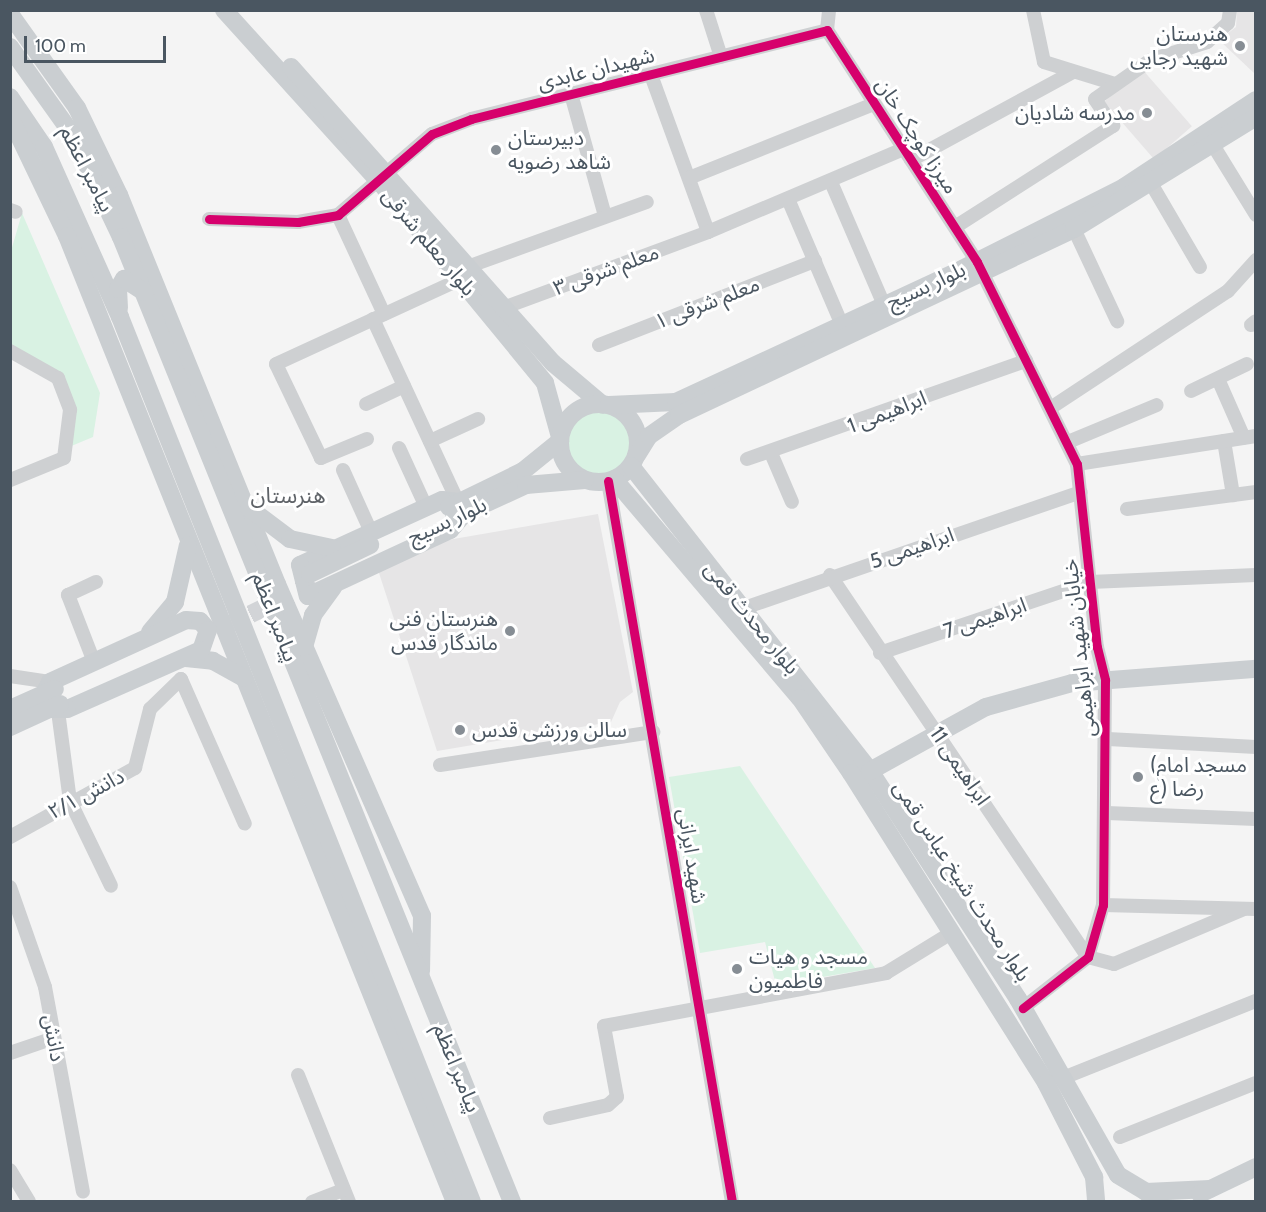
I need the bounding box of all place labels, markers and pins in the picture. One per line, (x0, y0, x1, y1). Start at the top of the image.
place label: هنرستان شهید رجایی (1130, 21, 1228, 71)
marker: هنرستان شهید رجایی (1233, 39, 1247, 53)
place label: مدرسه شادیان (1015, 100, 1135, 126)
marker: مدرسه شادیان (1140, 106, 1154, 120)
place label: دبیرستان شاهد رضویه (508, 125, 611, 175)
marker: دبیرستان شاهد رضویه (489, 143, 503, 157)
place label: هنرستان فنی ماندگار قدس (389, 606, 498, 656)
marker: هنرستان فنی ماندگار قدس (503, 624, 517, 638)
place label: سالن ورزشی قدس (472, 717, 627, 743)
marker: سالن ورزشی قدس (453, 723, 467, 737)
place label: (مسجد امام رضا (ع (1150, 752, 1247, 802)
marker: (مسجد امام رضا (ع (1131, 770, 1145, 784)
place label: مسجد و هیات فاطمیون (749, 944, 868, 994)
marker: مسجد و هیات فاطمیون (730, 962, 744, 976)

